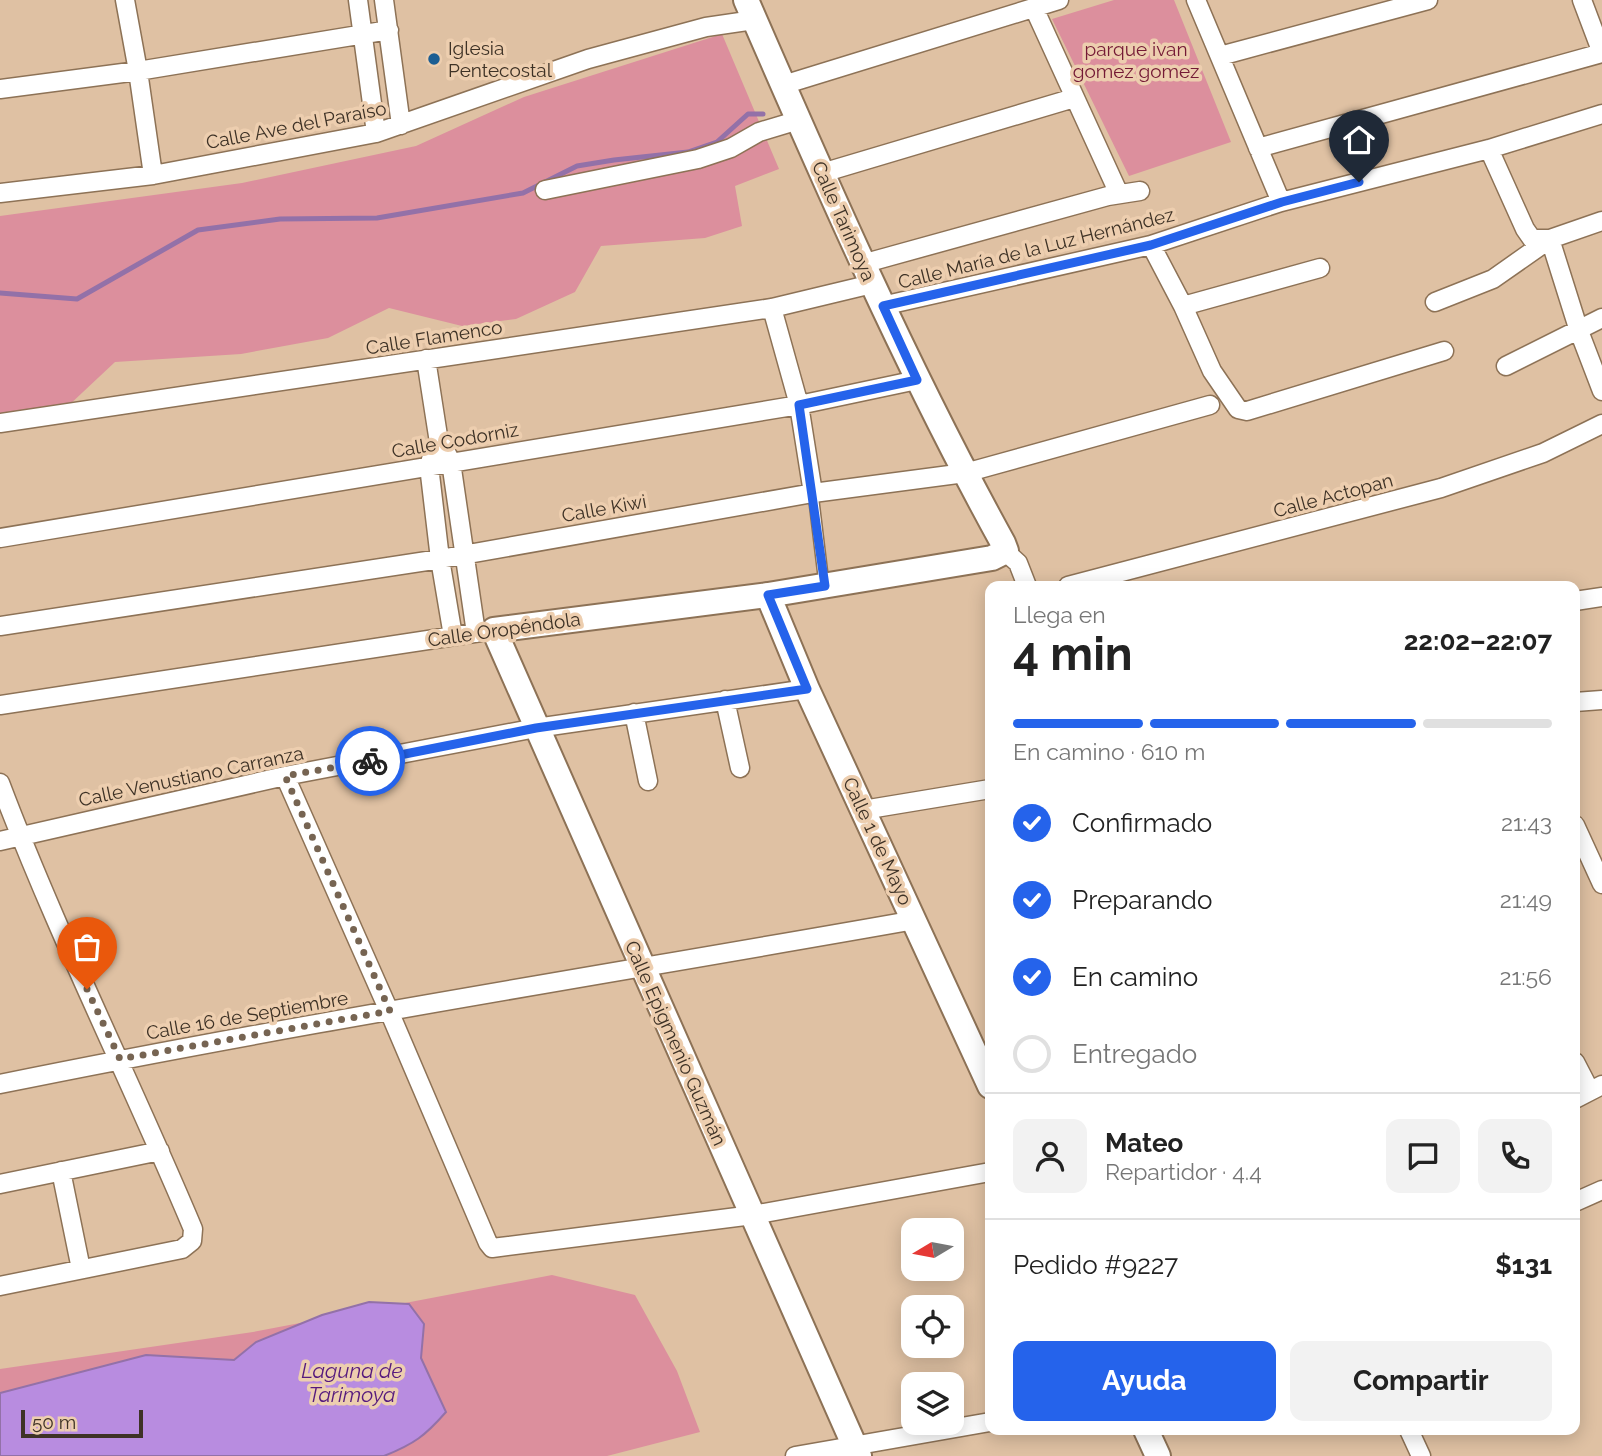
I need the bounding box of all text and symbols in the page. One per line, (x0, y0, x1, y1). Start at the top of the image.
place label: Iglesia Pentecostal (448, 37, 553, 81)
park label: parque ivan gomez gomez (1073, 38, 1199, 82)
marker: Iglesia Pentecostal (426, 51, 442, 67)
street label: Calle Ave del Paraíso (204, 97, 388, 153)
pin (1329, 110, 1389, 182)
icon: home (1340, 121, 1378, 159)
street label: Calle Tarimoya (808, 158, 880, 284)
street label: Calle María de la Luz Hernández (896, 203, 1176, 293)
street label: Calle Flamenco (364, 315, 504, 359)
street label: Calle Codorniz (390, 418, 520, 462)
street label: Calle Actopan (1271, 468, 1395, 522)
street label: Calle Kiwi (560, 490, 648, 526)
text: Llega en (1013, 601, 1106, 628)
street label: Calle Oropéndola (426, 607, 582, 651)
text: 22:02–22:07 (1404, 626, 1552, 656)
text: 4 min (1013, 627, 1133, 681)
courier (335, 726, 405, 796)
text: En camino · 610 m (1013, 738, 1205, 765)
street label: Calle Venustiano Carranza (77, 741, 305, 811)
icon: bike (351, 742, 389, 780)
street label: Calle 1 de Mayo (839, 774, 917, 908)
icon: check (1013, 804, 1051, 842)
text: Confirmado (1072, 808, 1212, 838)
text: 21:43 (1501, 809, 1552, 836)
icon: check (1013, 881, 1051, 919)
text: Preparando (1072, 885, 1212, 915)
text: 21:49 (1500, 886, 1552, 913)
pin (57, 917, 117, 989)
icon: bag (68, 928, 106, 966)
street label: Calle Epigmenio Guzmán (621, 937, 731, 1149)
icon: check (1013, 958, 1051, 996)
text: En camino (1072, 962, 1198, 992)
text: 21:56 (1499, 963, 1552, 990)
street label: Calle 16 de Septiembre (144, 986, 350, 1044)
text: Entregado (1072, 1039, 1197, 1069)
button: person (1013, 1119, 1087, 1193)
button: chat (1386, 1119, 1460, 1193)
button: phone (1478, 1119, 1552, 1193)
text: Mateo (1105, 1128, 1183, 1158)
text: Repartidor · 4.4 (1105, 1158, 1262, 1185)
north arrow (901, 1218, 964, 1281)
map controls (901, 1218, 964, 1435)
text: Pedido #9227 (1013, 1250, 1178, 1280)
text: $131 (1495, 1250, 1552, 1280)
button: locate (901, 1295, 964, 1358)
button: Ayuda (1013, 1341, 1276, 1421)
button: Compartir (1290, 1341, 1552, 1421)
water label: Laguna de Tarimoya (301, 1358, 403, 1407)
button: layers (901, 1372, 964, 1435)
scale bar (21, 1407, 144, 1439)
text: 50 m (32, 1411, 76, 1433)

